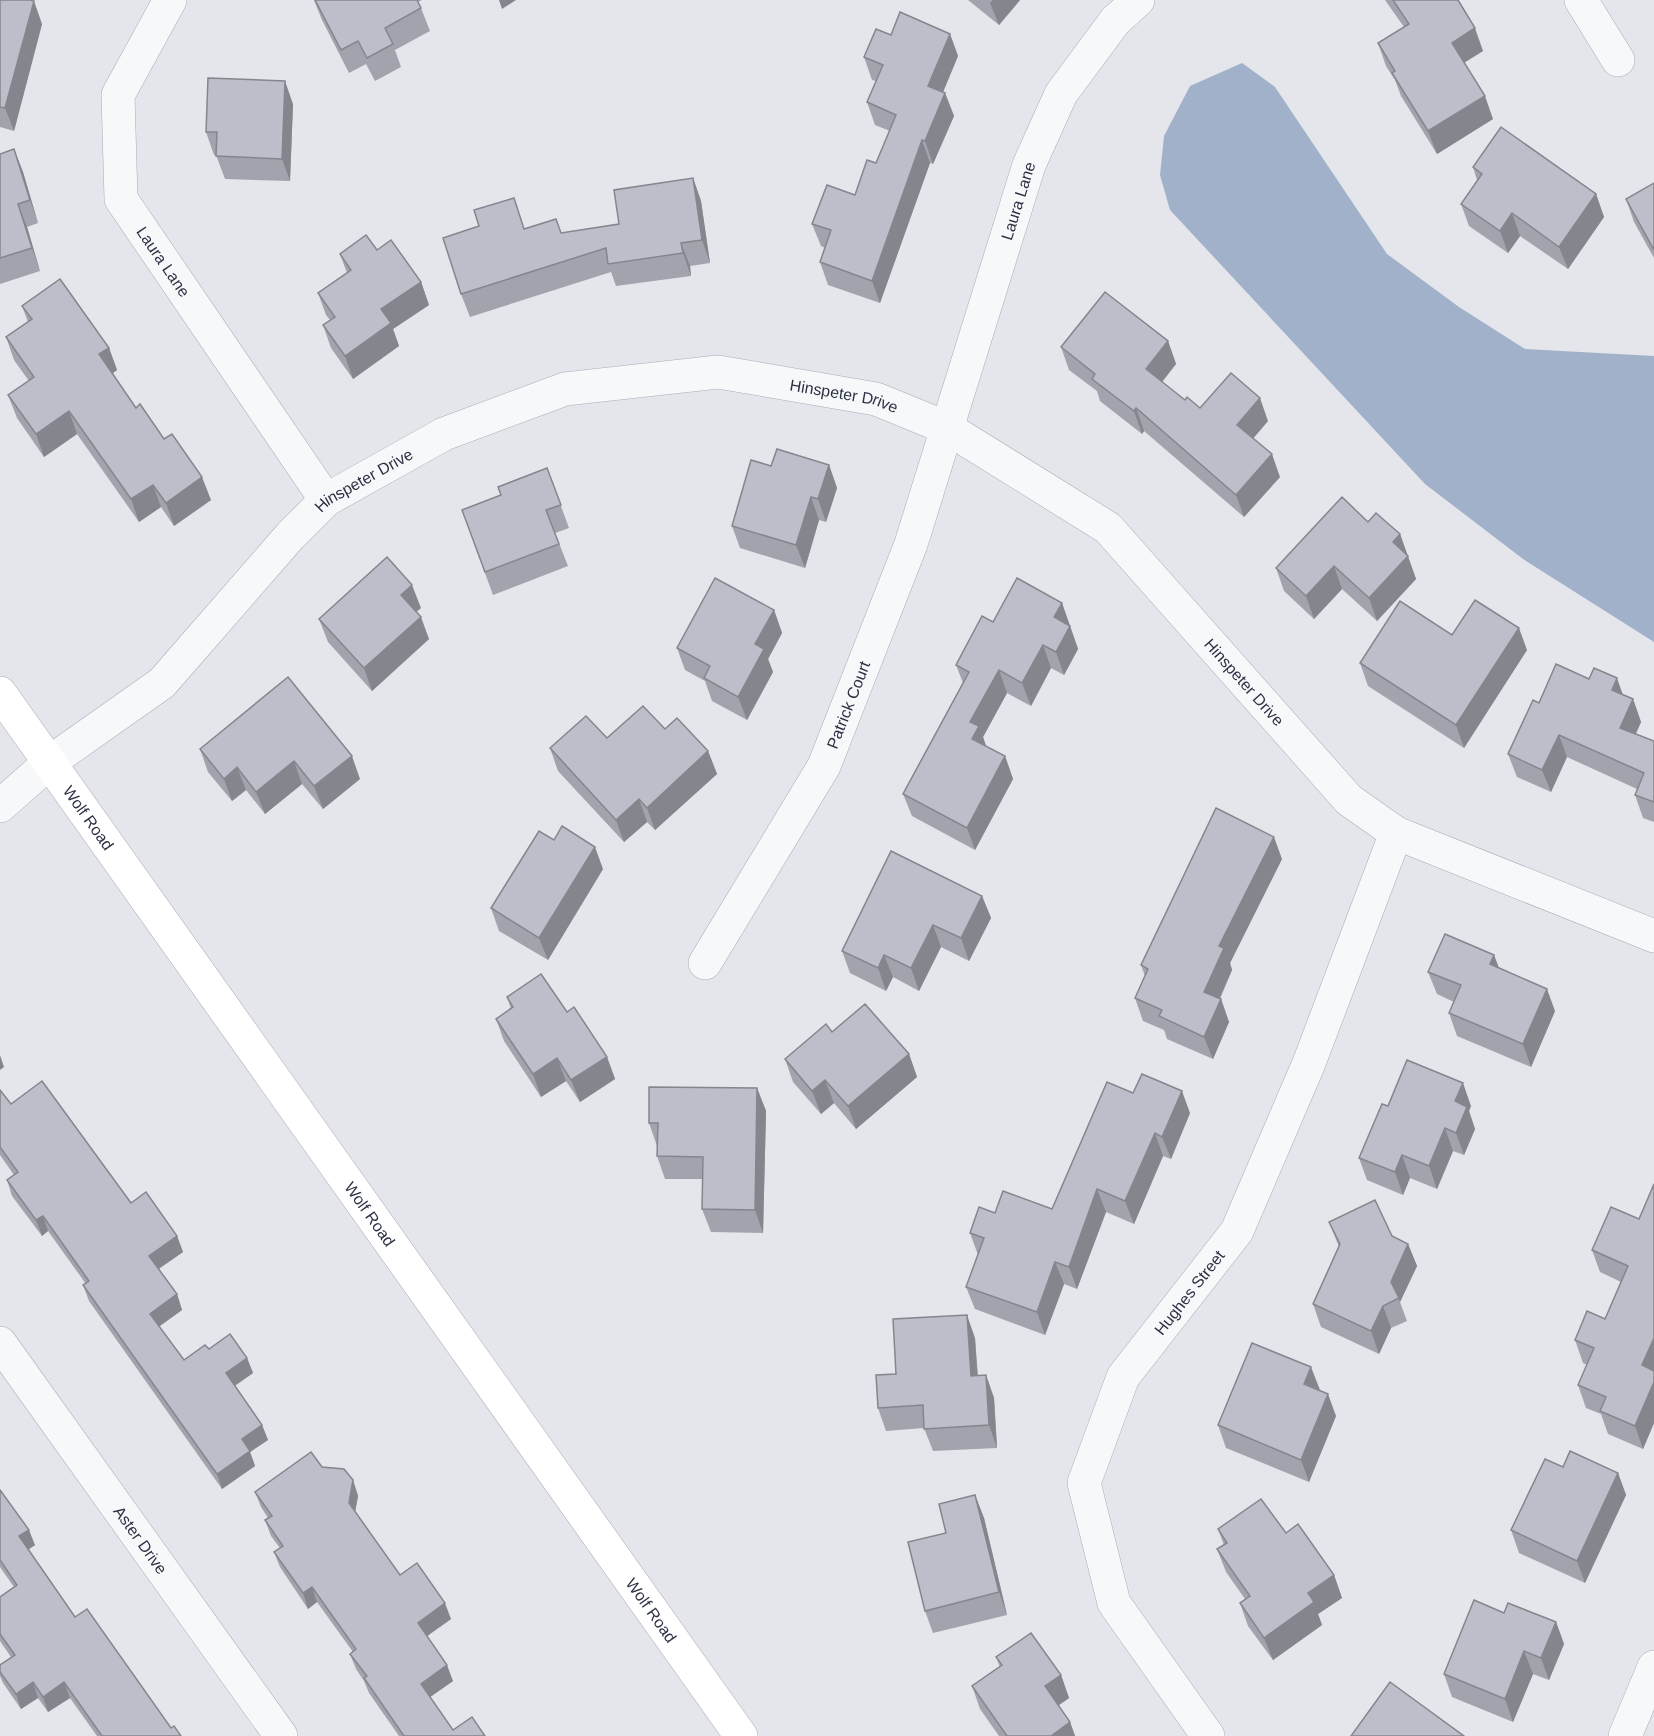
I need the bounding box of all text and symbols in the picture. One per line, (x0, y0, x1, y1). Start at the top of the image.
street label: Laura Lane (998, 160, 1039, 242)
street label: Laura Lane (133, 224, 193, 300)
street label: Hinspeter Drive (789, 376, 901, 416)
street label: Hinspeter Drive (311, 445, 416, 515)
street label: Hinspeter Drive (1201, 635, 1287, 729)
street label: Patrick Court (824, 658, 873, 751)
street label: Wolf Road (60, 783, 117, 853)
street label: Wolf Road (341, 1179, 398, 1249)
street label: Hughes Street (1151, 1247, 1228, 1338)
street label: Aster Drive (110, 1503, 170, 1577)
street label: Wolf Road (623, 1575, 680, 1646)

